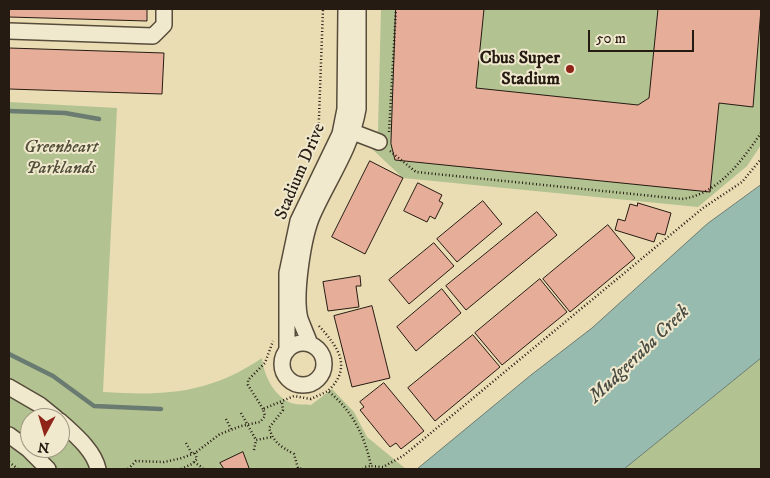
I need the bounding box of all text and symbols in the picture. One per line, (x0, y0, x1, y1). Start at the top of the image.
scale bar (590, 20, 696, 52)
text: 50 m (596, 29, 626, 48)
place label: Cbus Super Stadium (480, 48, 560, 90)
marker: Cbus Super Stadium (564, 63, 576, 75)
street label: Stadium Drive (271, 121, 331, 223)
park label: Greenheart Parklands (24, 137, 98, 180)
water label: Mudgeeraba Creek (585, 301, 695, 409)
north arrow (20, 408, 70, 458)
text: N (37, 437, 50, 456)

